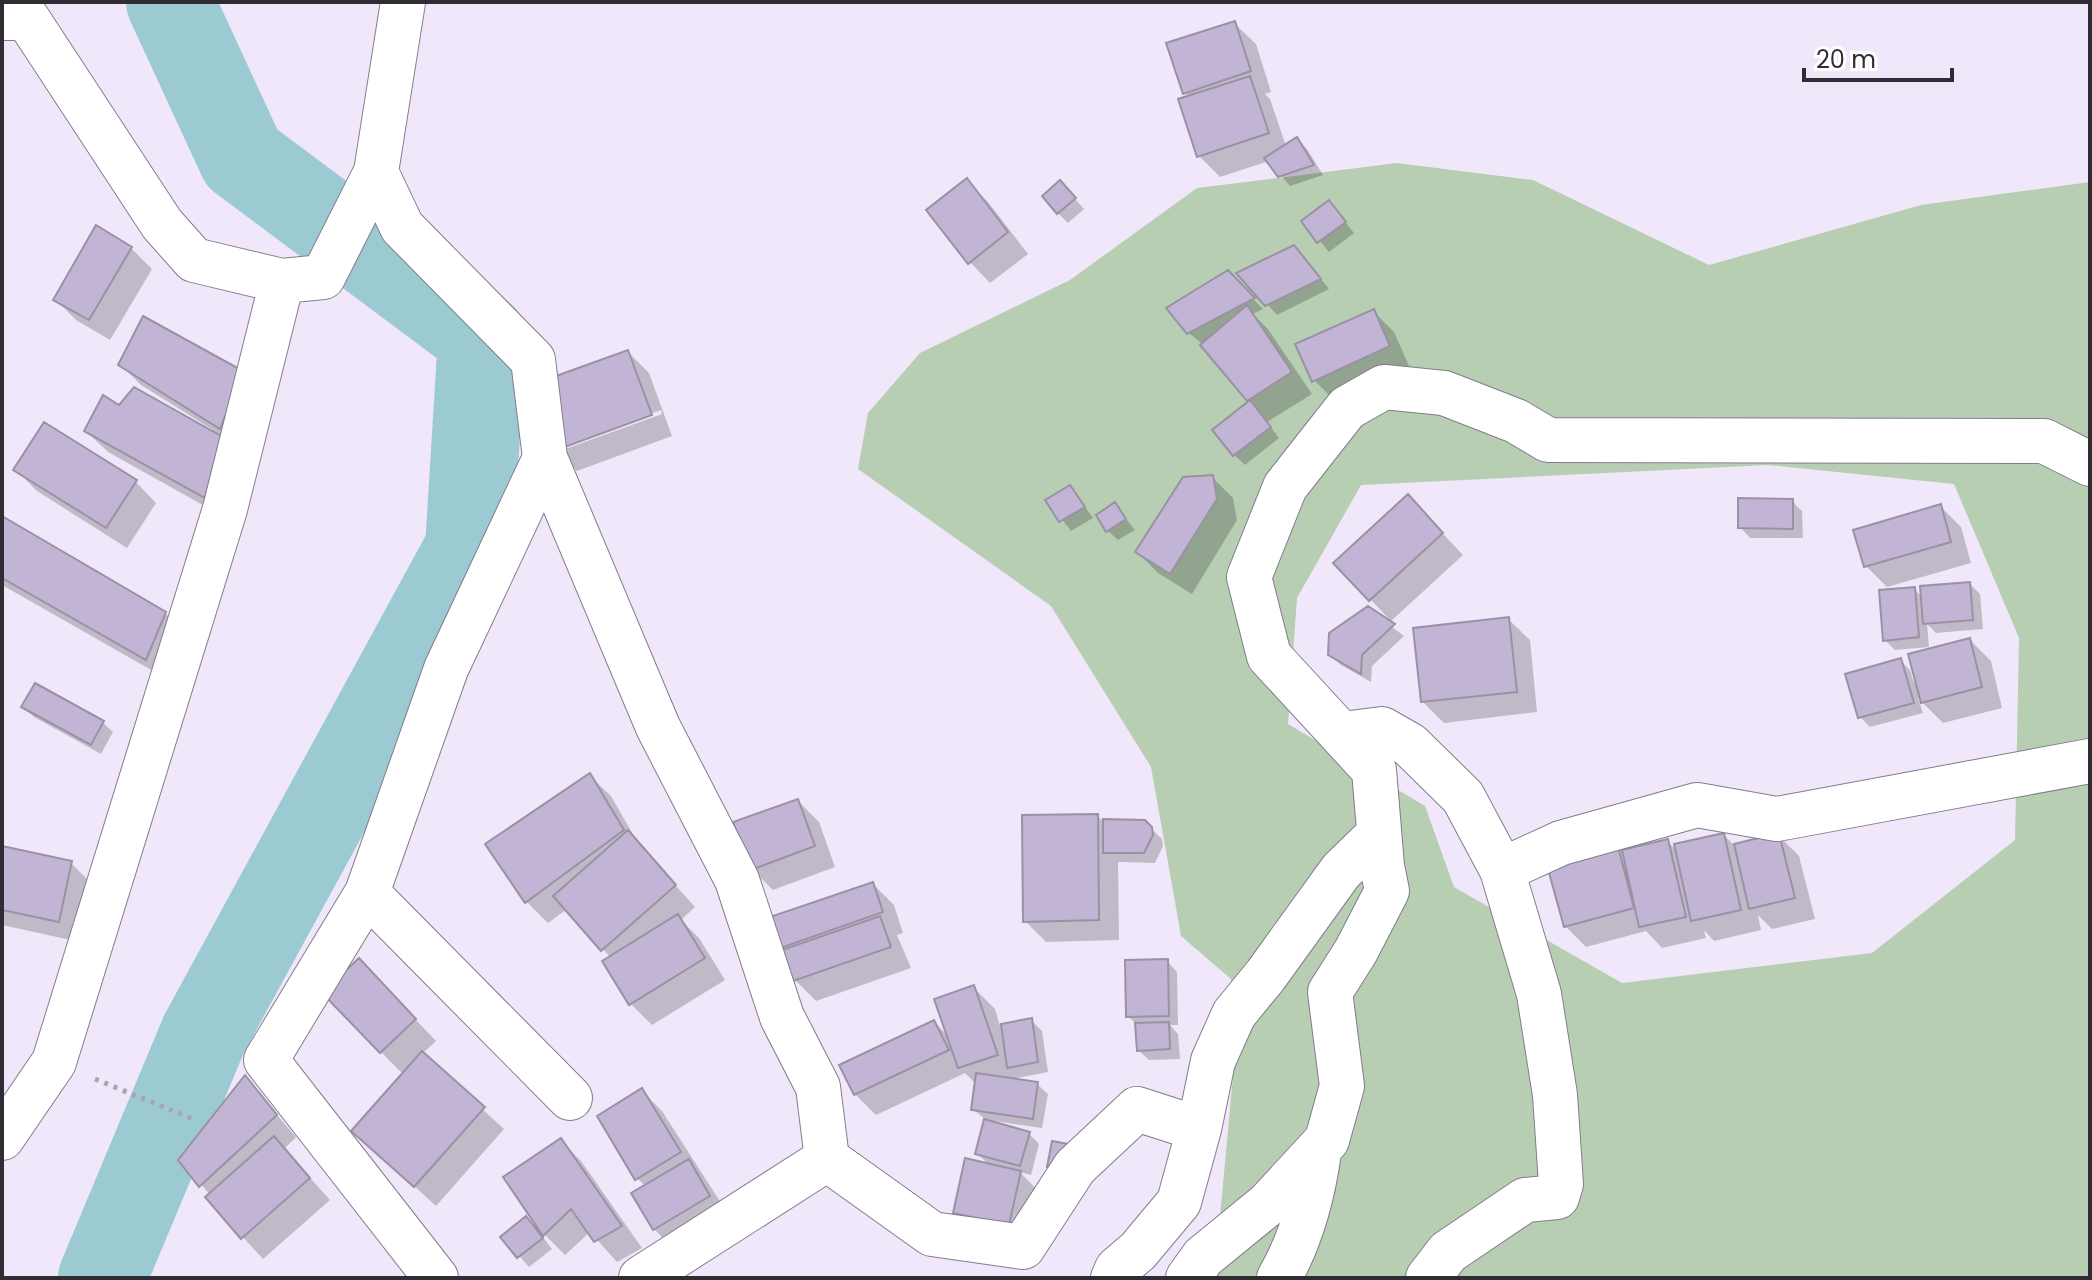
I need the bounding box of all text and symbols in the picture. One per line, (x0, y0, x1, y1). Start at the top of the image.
scale bar (1804, 32, 1952, 82)
text: 20 m (1816, 43, 1876, 76)

